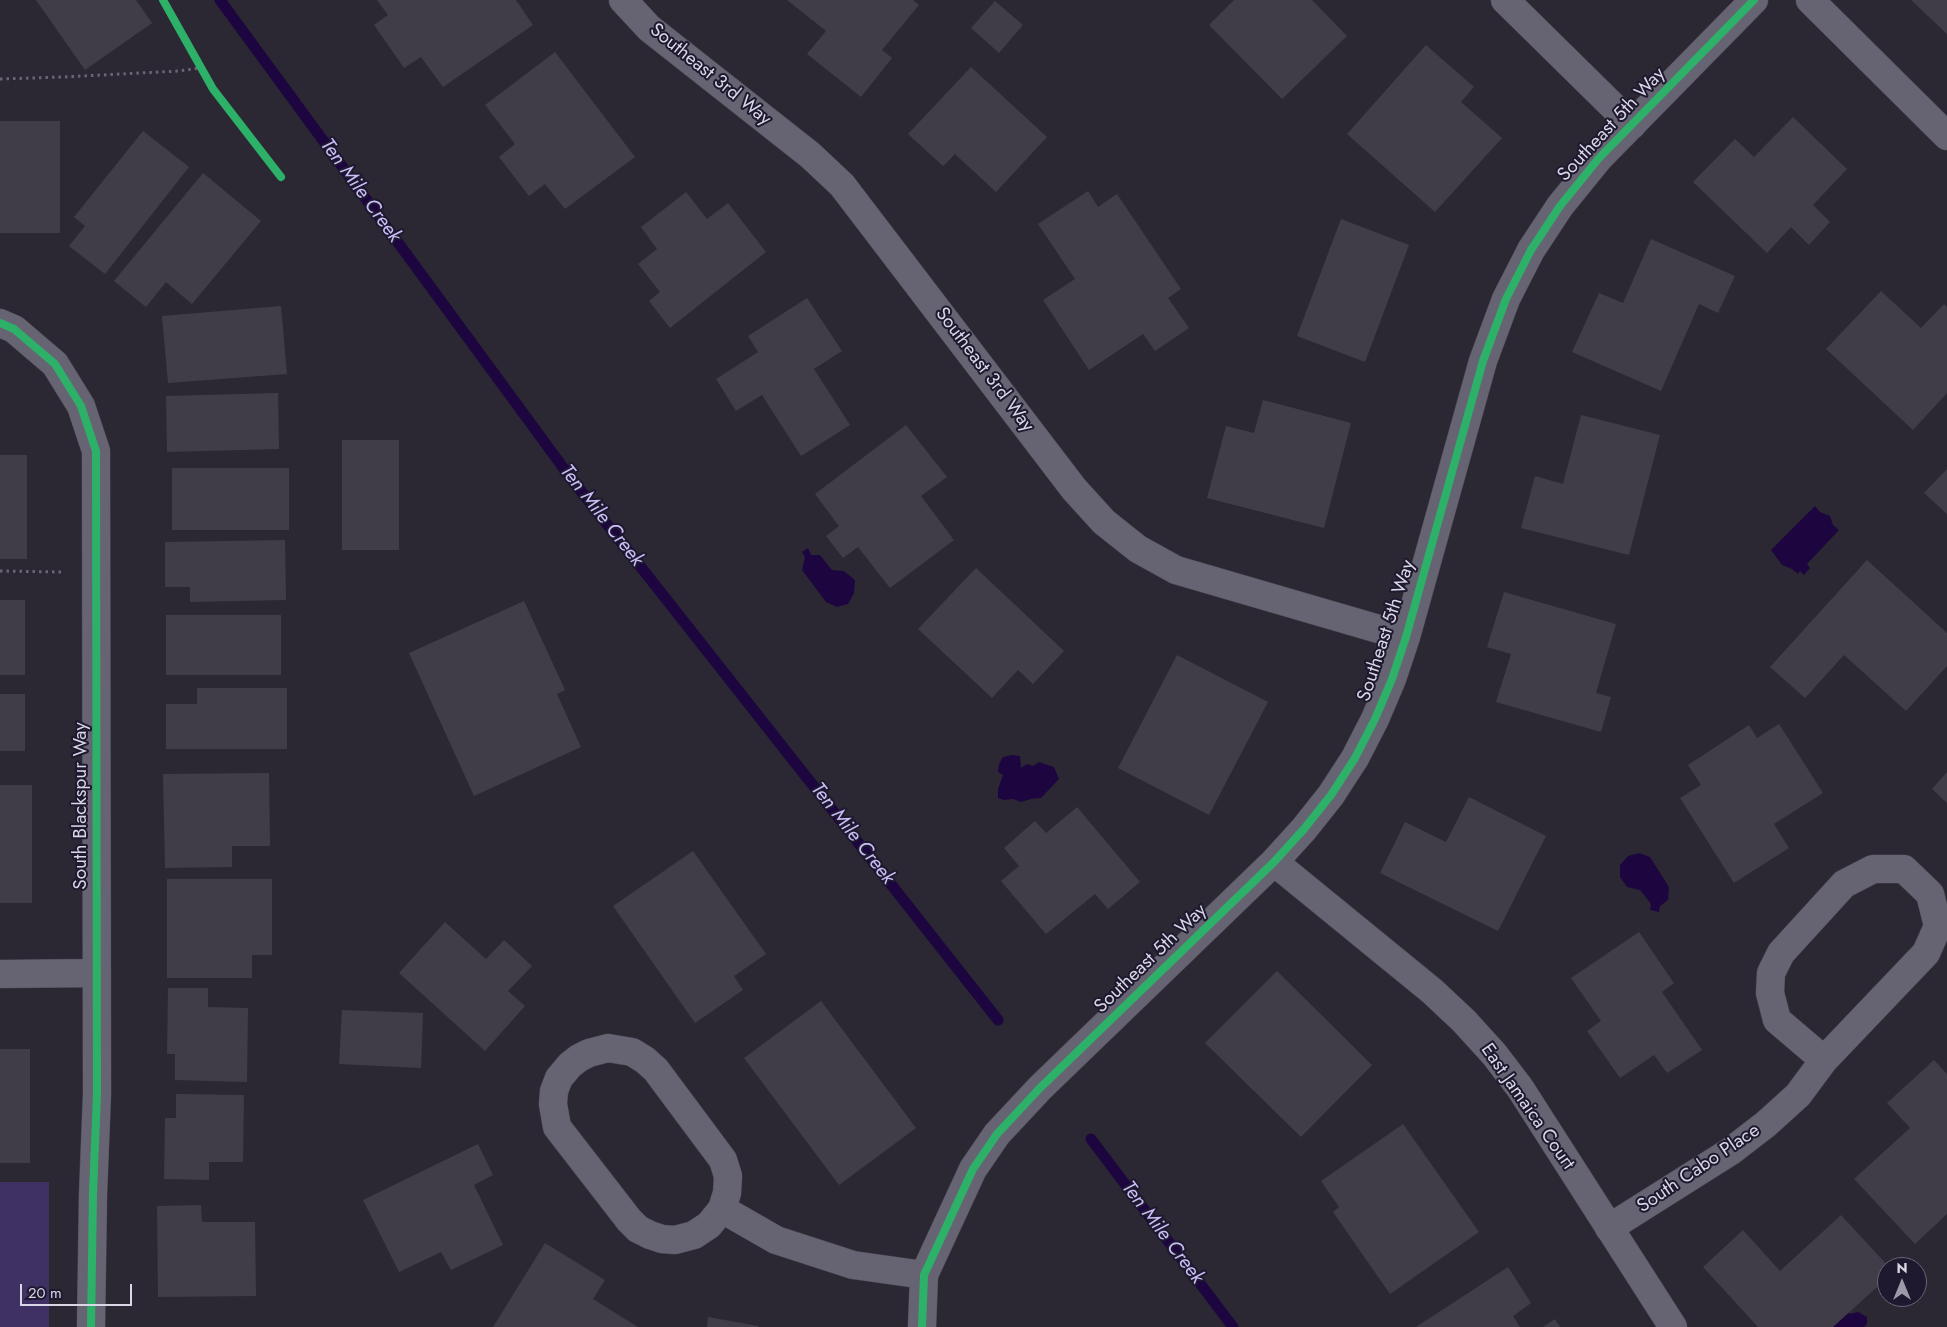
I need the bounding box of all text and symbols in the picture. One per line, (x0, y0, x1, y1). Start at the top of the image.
street label: Southeast 3rd Way (645, 19, 775, 131)
street label: Southeast 5th Way (1553, 63, 1671, 187)
water label: Ten Mile Creek (314, 134, 406, 248)
street label: Southeast 3rd Way (930, 303, 1038, 437)
water label: Ten Mile Creek (554, 460, 648, 572)
street label: Southeast 5th Way (1353, 557, 1421, 705)
street label: South Blackspur Way (70, 722, 92, 890)
water label: Ten Mile Creek (805, 778, 899, 890)
street label: Southeast 5th Way (1090, 900, 1212, 1018)
street label: East Jamaica Court (1475, 1040, 1579, 1174)
street label: South Cabo Place (1633, 1120, 1765, 1218)
water label: Ten Mile Creek (1116, 1177, 1208, 1289)
north arrow (1877, 1257, 1927, 1307)
text: N (1896, 1258, 1908, 1278)
scale bar (22, 1274, 135, 1306)
text: 20 m (28, 1282, 62, 1304)

